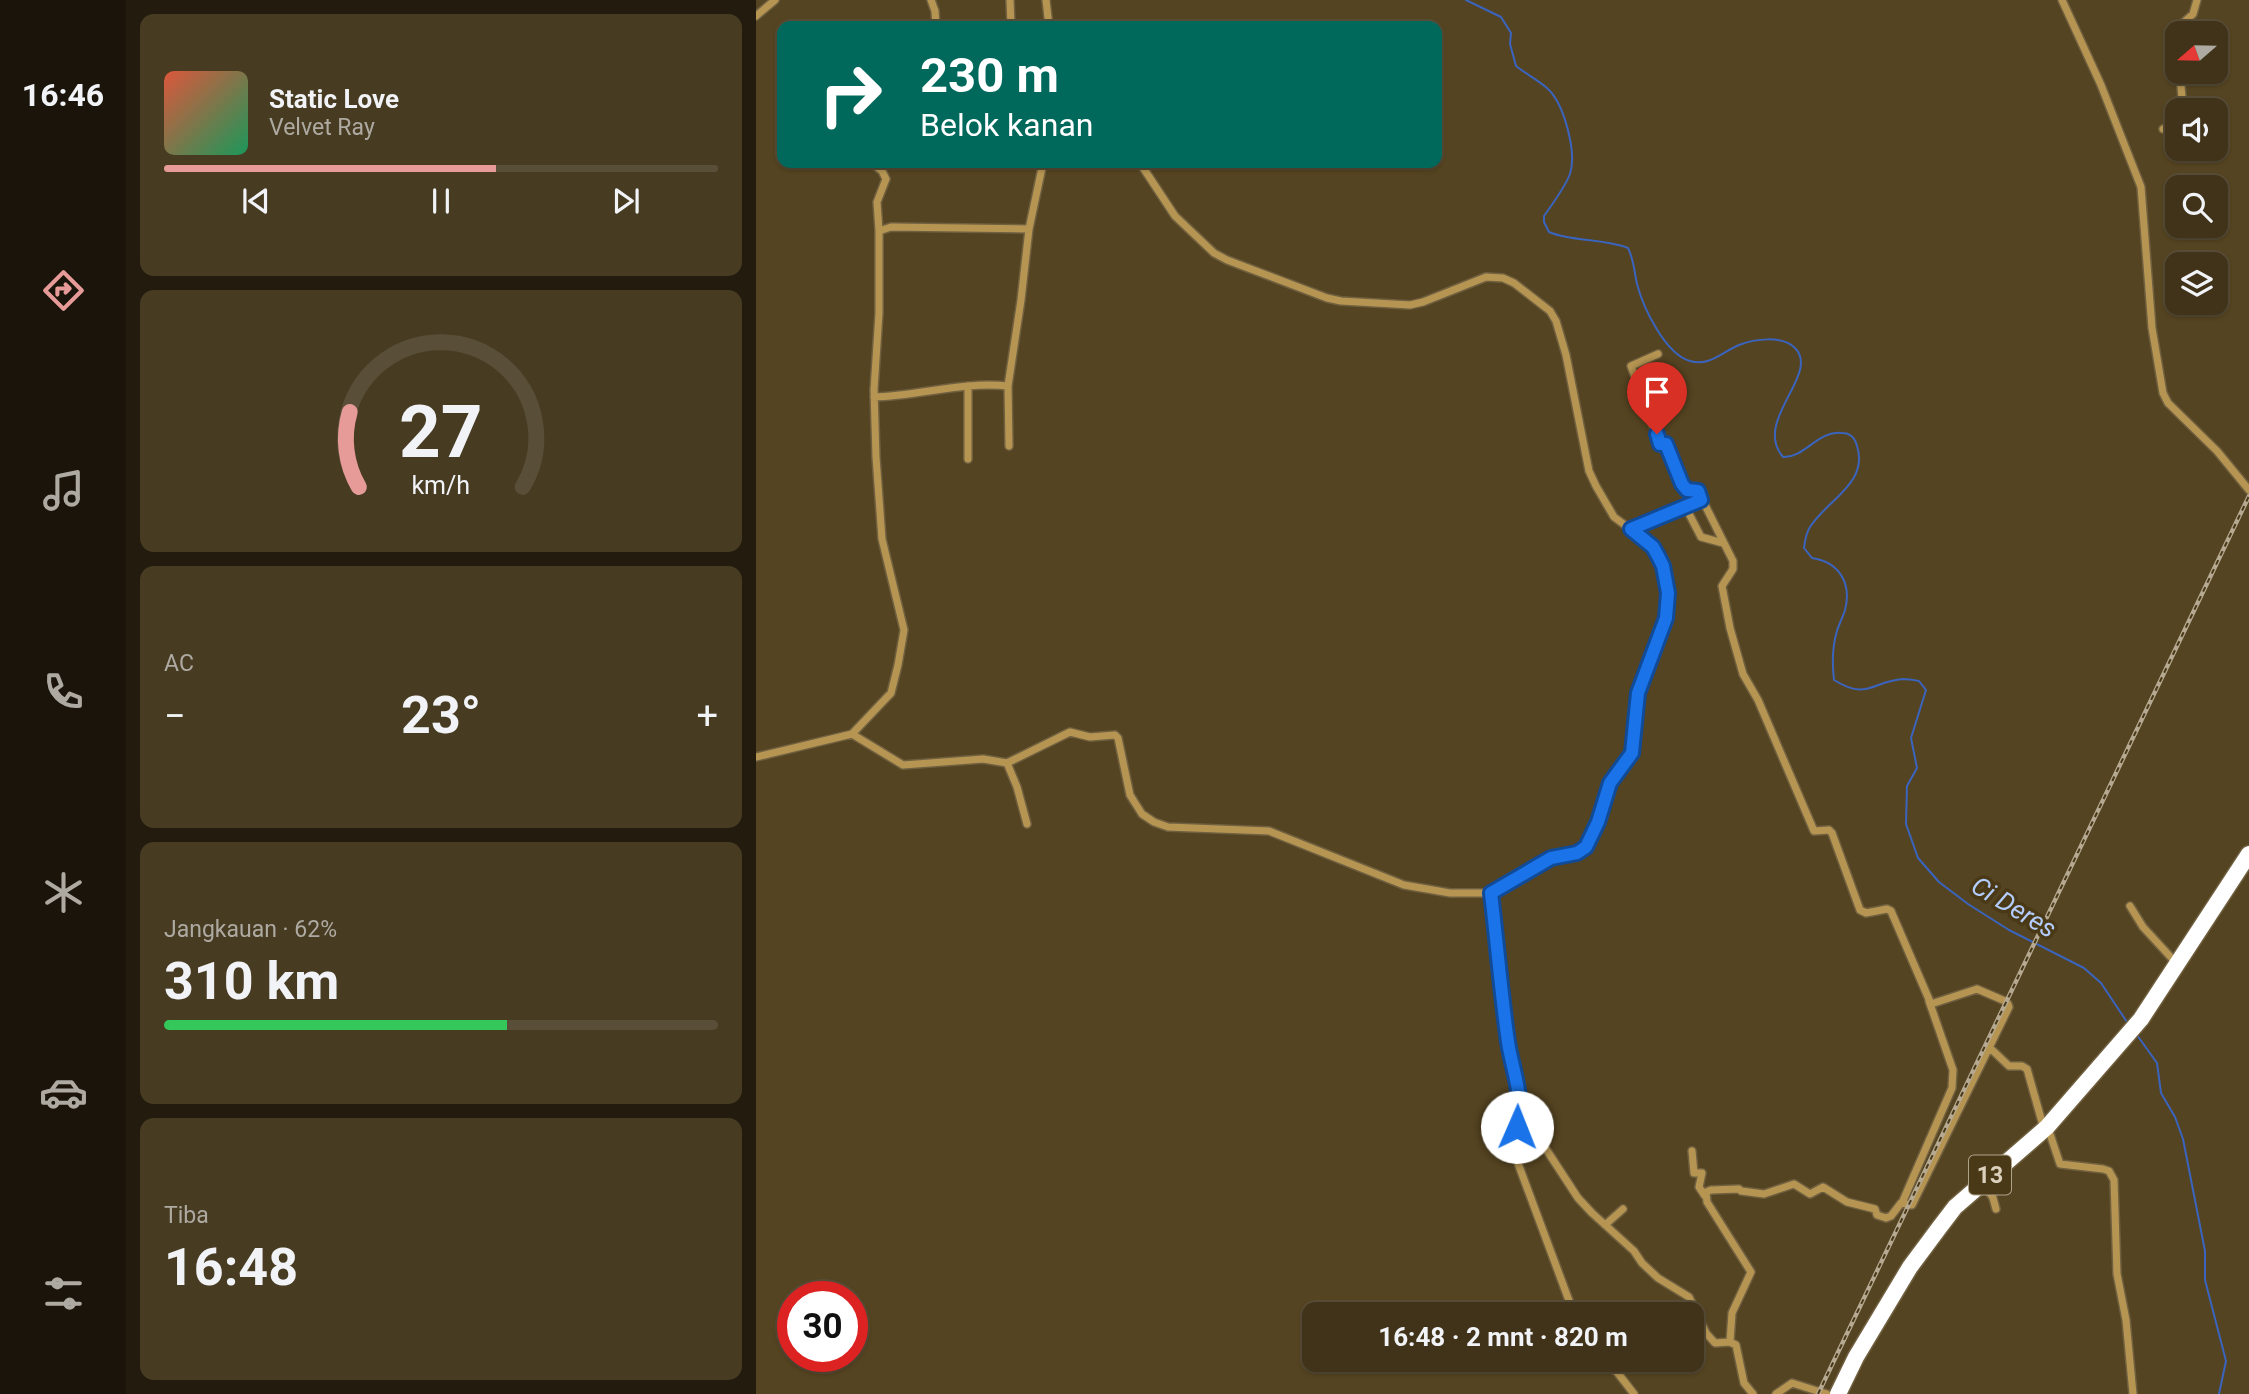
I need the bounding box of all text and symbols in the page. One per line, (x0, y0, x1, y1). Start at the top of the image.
north arrow (2165, 21, 2228, 84)
map controls (2165, 21, 2228, 315)
text: 230 m (920, 47, 1059, 104)
icon: right (805, 49, 896, 140)
text: 16:46 (22, 76, 104, 114)
text: Static Love (269, 84, 399, 114)
button: sound (2165, 98, 2228, 161)
text: Belok kanan (920, 106, 1093, 144)
text: Velvet Ray (269, 114, 375, 141)
button: search (2165, 175, 2228, 238)
icon: previous (237, 182, 275, 220)
icon: pause (422, 182, 460, 220)
icon: next (607, 182, 645, 220)
button: layers (2165, 252, 2228, 315)
icon: directions (39, 266, 88, 315)
pin (1627, 362, 1687, 434)
icon: arrive (1638, 373, 1676, 411)
text: 27 (399, 389, 483, 475)
icon: music (39, 466, 88, 515)
text: km/h (412, 471, 470, 500)
text: AC (164, 650, 194, 677)
icon: phone (39, 667, 88, 716)
text: 23° (401, 685, 481, 746)
text: − (164, 694, 186, 738)
text: + (696, 694, 718, 738)
icon: climate (39, 868, 88, 917)
water label: Ci Deres (1966, 870, 2062, 944)
text: Jangkauan · 62% (164, 916, 337, 943)
text: 310 km (164, 951, 339, 1012)
icon: car (39, 1068, 88, 1117)
position arrow (1480, 1090, 1554, 1164)
road number: 13 (1969, 1156, 2011, 1194)
text: Tiba (164, 1202, 209, 1229)
text: 16:48 (164, 1237, 298, 1298)
icon: filters (39, 1269, 88, 1318)
speed limit sign: 30 (777, 1281, 868, 1372)
text: 16:48 · 2 mnt · 820 m (1378, 1322, 1628, 1352)

